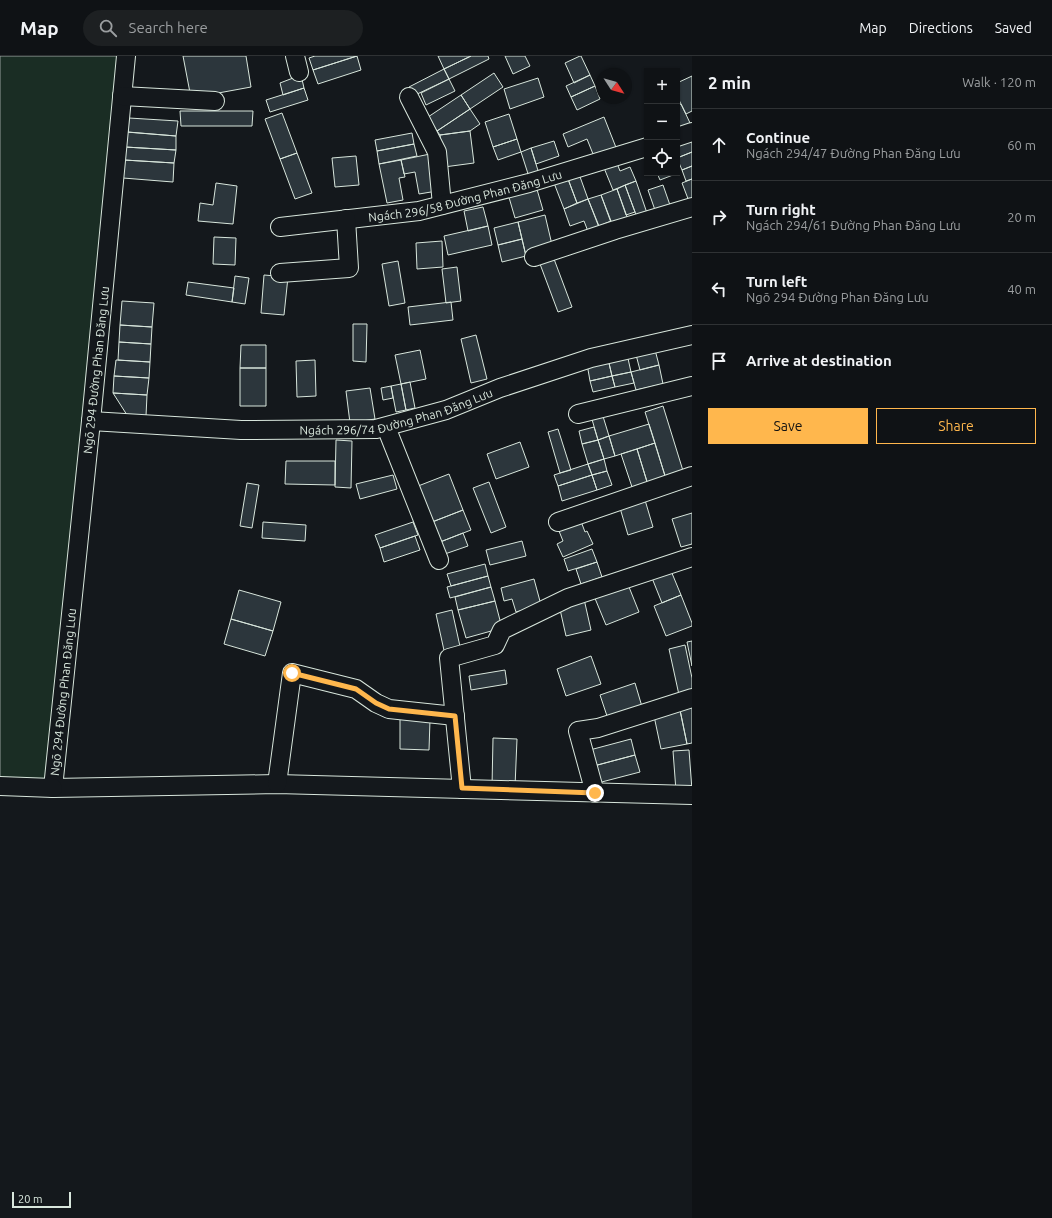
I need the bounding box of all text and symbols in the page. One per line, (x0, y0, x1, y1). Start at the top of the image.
search box (83, 10, 363, 46)
text: Map (20, 17, 59, 39)
icon: search (97, 17, 119, 39)
text: Search here (129, 19, 208, 36)
text: Map (859, 20, 887, 36)
text: Directions (909, 20, 973, 36)
text: Saved (995, 20, 1032, 36)
north arrow (596, 68, 632, 104)
map controls (644, 68, 680, 176)
button: + (644, 68, 680, 104)
text: 2 min (708, 73, 751, 92)
text: Walk · 120 m (962, 75, 1036, 89)
button: − (644, 104, 680, 140)
text: Continue (746, 129, 810, 146)
icon: ahead (708, 134, 730, 156)
text: 60 m (1007, 138, 1036, 152)
button: locate (644, 140, 680, 176)
text: Ngách 294/47 Đường Phan Đăng Lưu (746, 146, 961, 160)
street label: Ngách 296/58 Đường Phan Đăng Lưu (367, 167, 563, 223)
text: Turn right (746, 201, 816, 218)
icon: right (708, 206, 730, 228)
text: 20 m (1007, 210, 1036, 224)
text: Ngách 294/61 Đường Phan Đăng Lưu (746, 218, 961, 232)
text: Turn left (746, 273, 807, 290)
icon: left (708, 278, 730, 300)
text: 40 m (1007, 282, 1036, 296)
street label: Ngõ 294 Đường Phan Đăng Lưu (81, 285, 111, 455)
text: Ngõ 294 Đường Phan Đăng Lưu (746, 290, 929, 304)
icon: arrive (708, 350, 730, 372)
text: Arrive at destination (746, 352, 892, 369)
street label: Ngách 296/74 Đường Phan Đăng Lưu (299, 385, 494, 436)
button: Save (708, 408, 868, 444)
button: Share (876, 408, 1036, 444)
street label: Ngõ 294 Đường Phan Đăng Lưu (48, 607, 78, 777)
route start (283, 664, 301, 682)
route end (586, 784, 604, 802)
scale bar (12, 1190, 71, 1209)
text: 20 m (18, 1193, 42, 1205)

